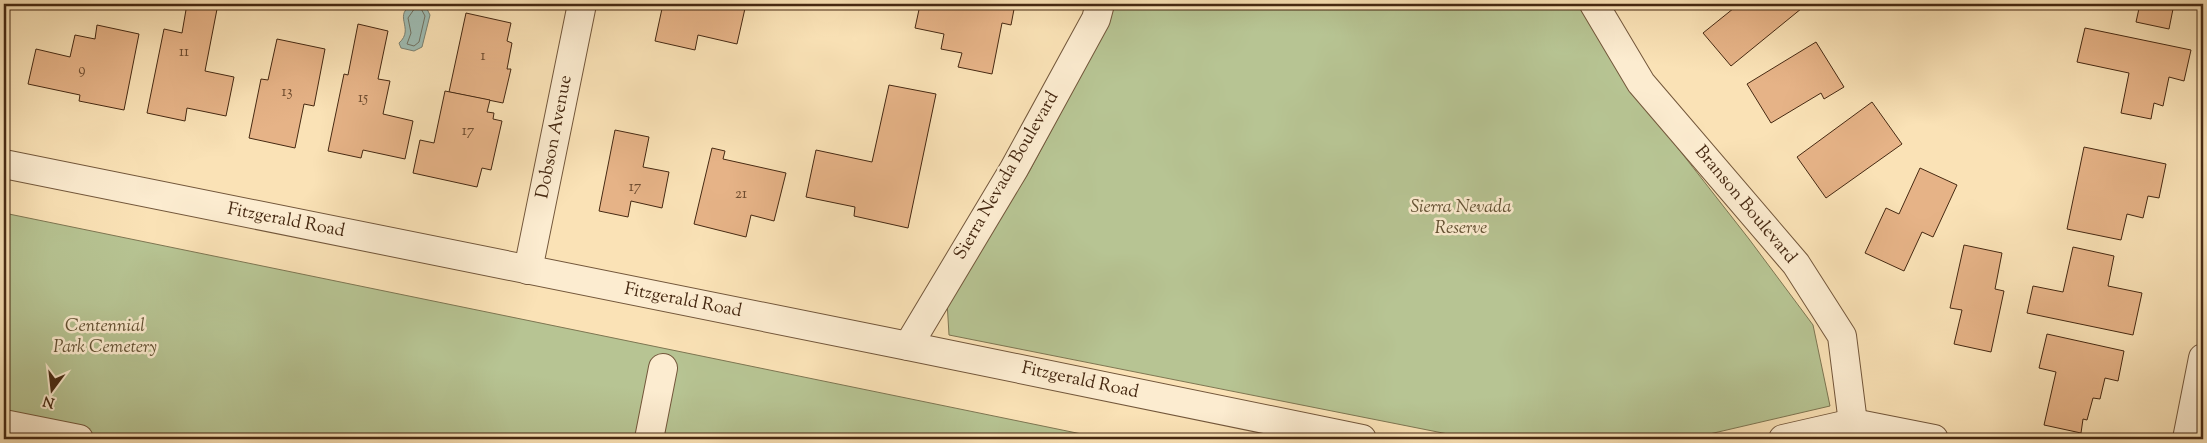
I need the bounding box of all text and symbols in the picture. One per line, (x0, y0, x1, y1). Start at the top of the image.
house number: 11 (179, 42, 189, 63)
house number: 1 (480, 46, 486, 67)
house number: 9 (78, 60, 86, 81)
street label: Dobson Avenue (530, 73, 580, 201)
house number: 13 (281, 82, 293, 103)
street label: Sierra Nevada Boulevard (948, 87, 1066, 265)
house number: 15 (358, 88, 368, 109)
house number: 17 (462, 121, 475, 142)
street label: Branson Boulevard (1688, 140, 1802, 270)
house number: 17 (629, 177, 642, 198)
house number: 21 (735, 184, 747, 205)
park label: Sierra Nevada Reserve (1410, 195, 1512, 242)
street label: Fitzgerald Road (225, 197, 347, 245)
street label: Fitzgerald Road (622, 277, 744, 325)
park label: Centennial Park Cemetery (53, 314, 157, 361)
street label: Fitzgerald Road (1019, 356, 1141, 406)
north arrow (28, 366, 78, 416)
text: N (41, 390, 57, 412)

